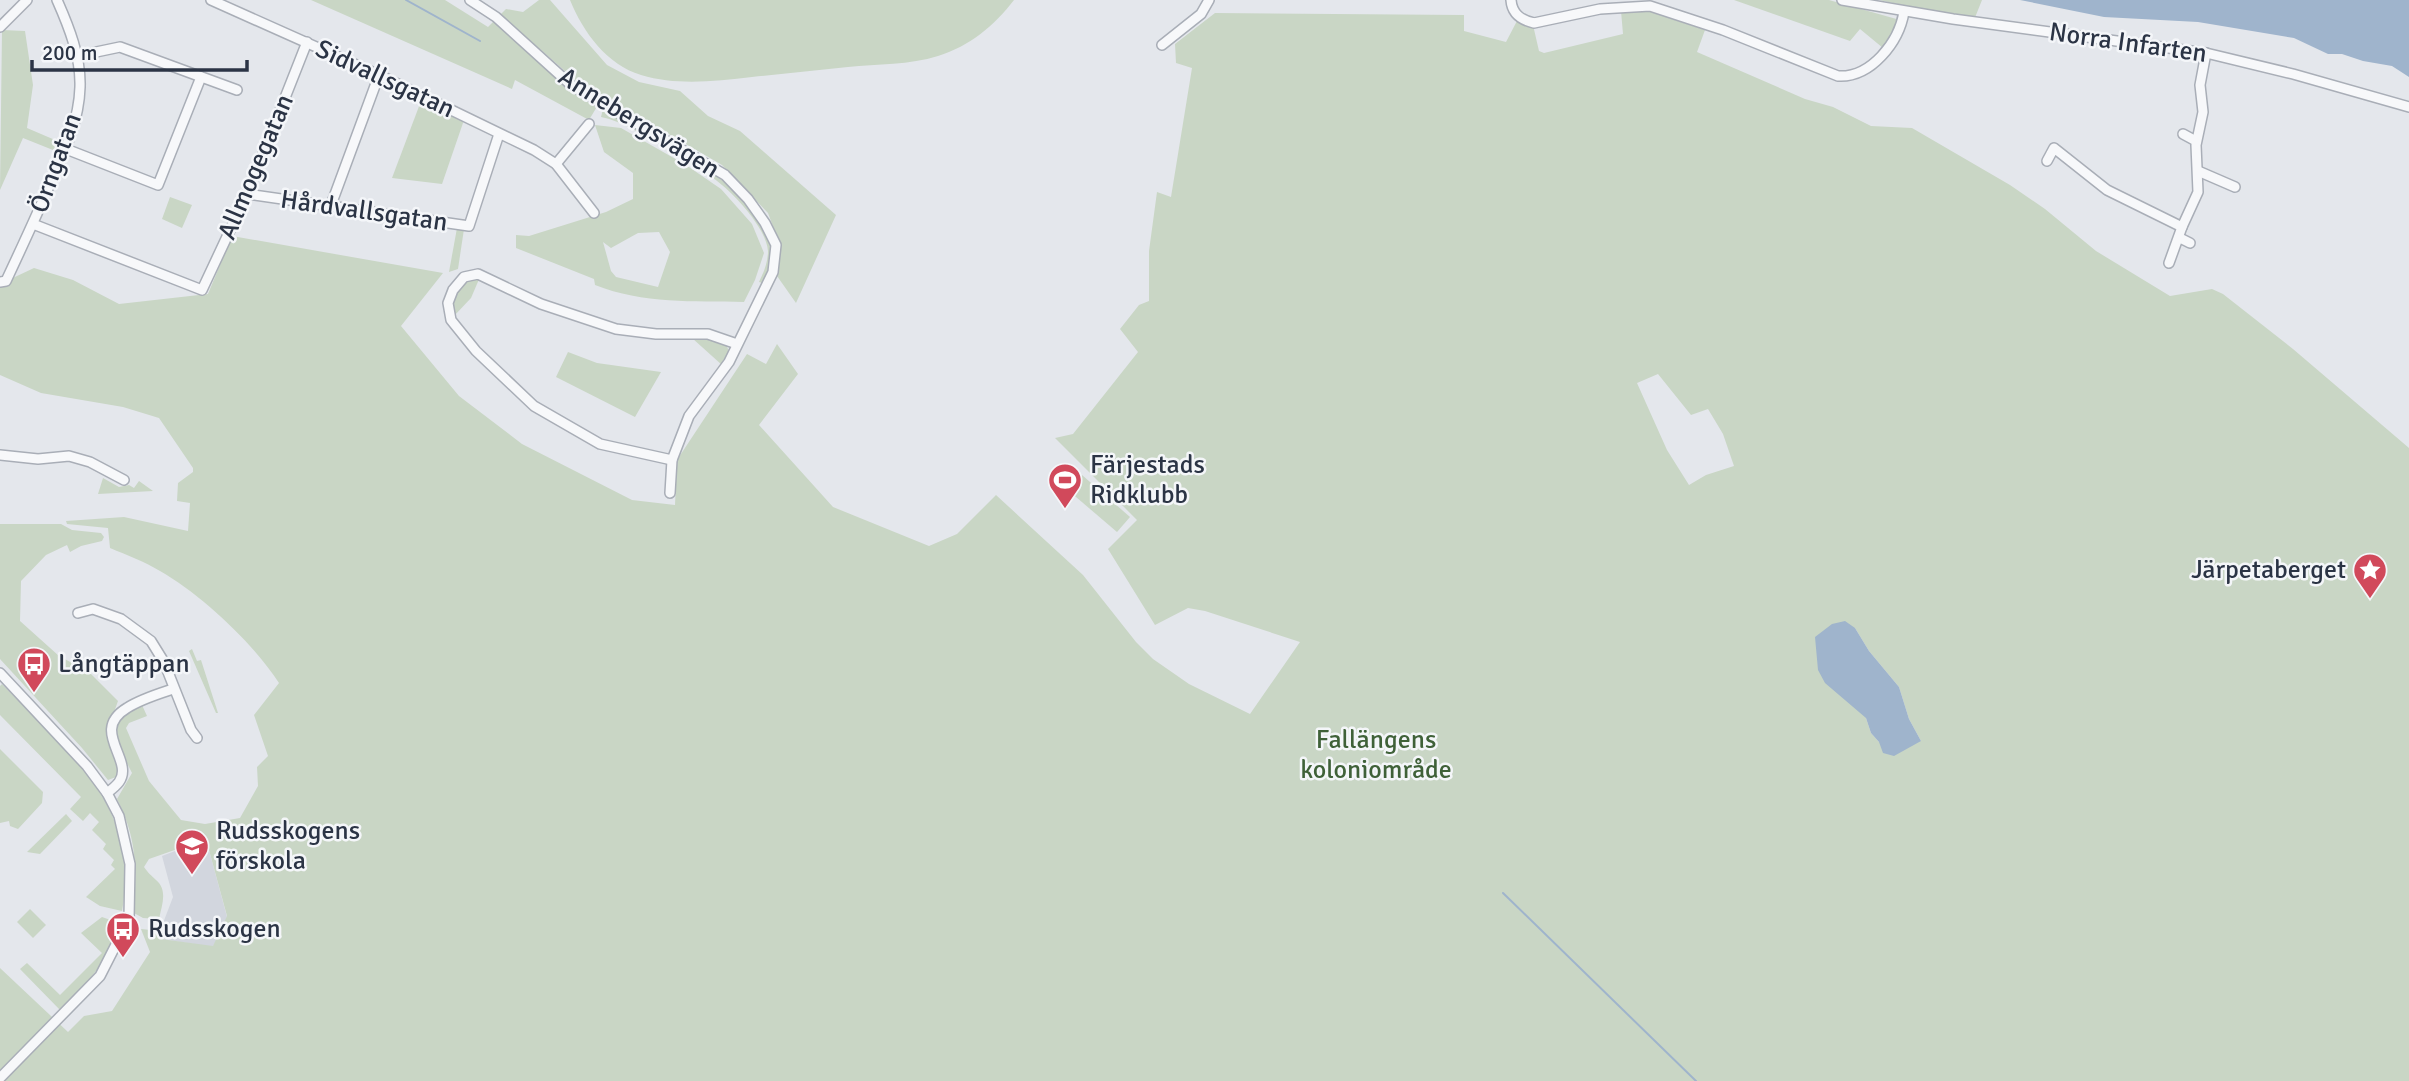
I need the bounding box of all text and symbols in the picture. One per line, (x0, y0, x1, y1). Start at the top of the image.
street label: Norra Infarten (2047, 16, 2209, 70)
scale bar (32, 28, 247, 72)
street label: Sidvallsgatan (310, 33, 460, 125)
text: 200 m (42, 40, 97, 66)
street label: Annebergsvägen (552, 61, 726, 185)
street label: Allmogegatan (211, 90, 301, 244)
street label: Örngatan (23, 109, 89, 217)
street label: Hårdvallsgatan (278, 183, 450, 239)
place label: Färjestads Ridklubb (1090, 449, 1205, 511)
sports icon: Färjestads Ridklubb (1046, 461, 1084, 510)
place icon: Järpetaberget (2351, 551, 2389, 600)
place label: Järpetaberget (2191, 554, 2346, 586)
bus stop icon: Långtäppan (15, 645, 53, 694)
place label: Långtäppan (58, 648, 190, 680)
park label: Fallängens koloniområde (1300, 724, 1452, 786)
place label: Rudsskogens förskola (216, 815, 360, 877)
school or university icon: Rudsskogens förskola (173, 827, 211, 876)
bus stop icon: Rudsskogen (104, 910, 142, 959)
place label: Rudsskogen (148, 913, 281, 945)

